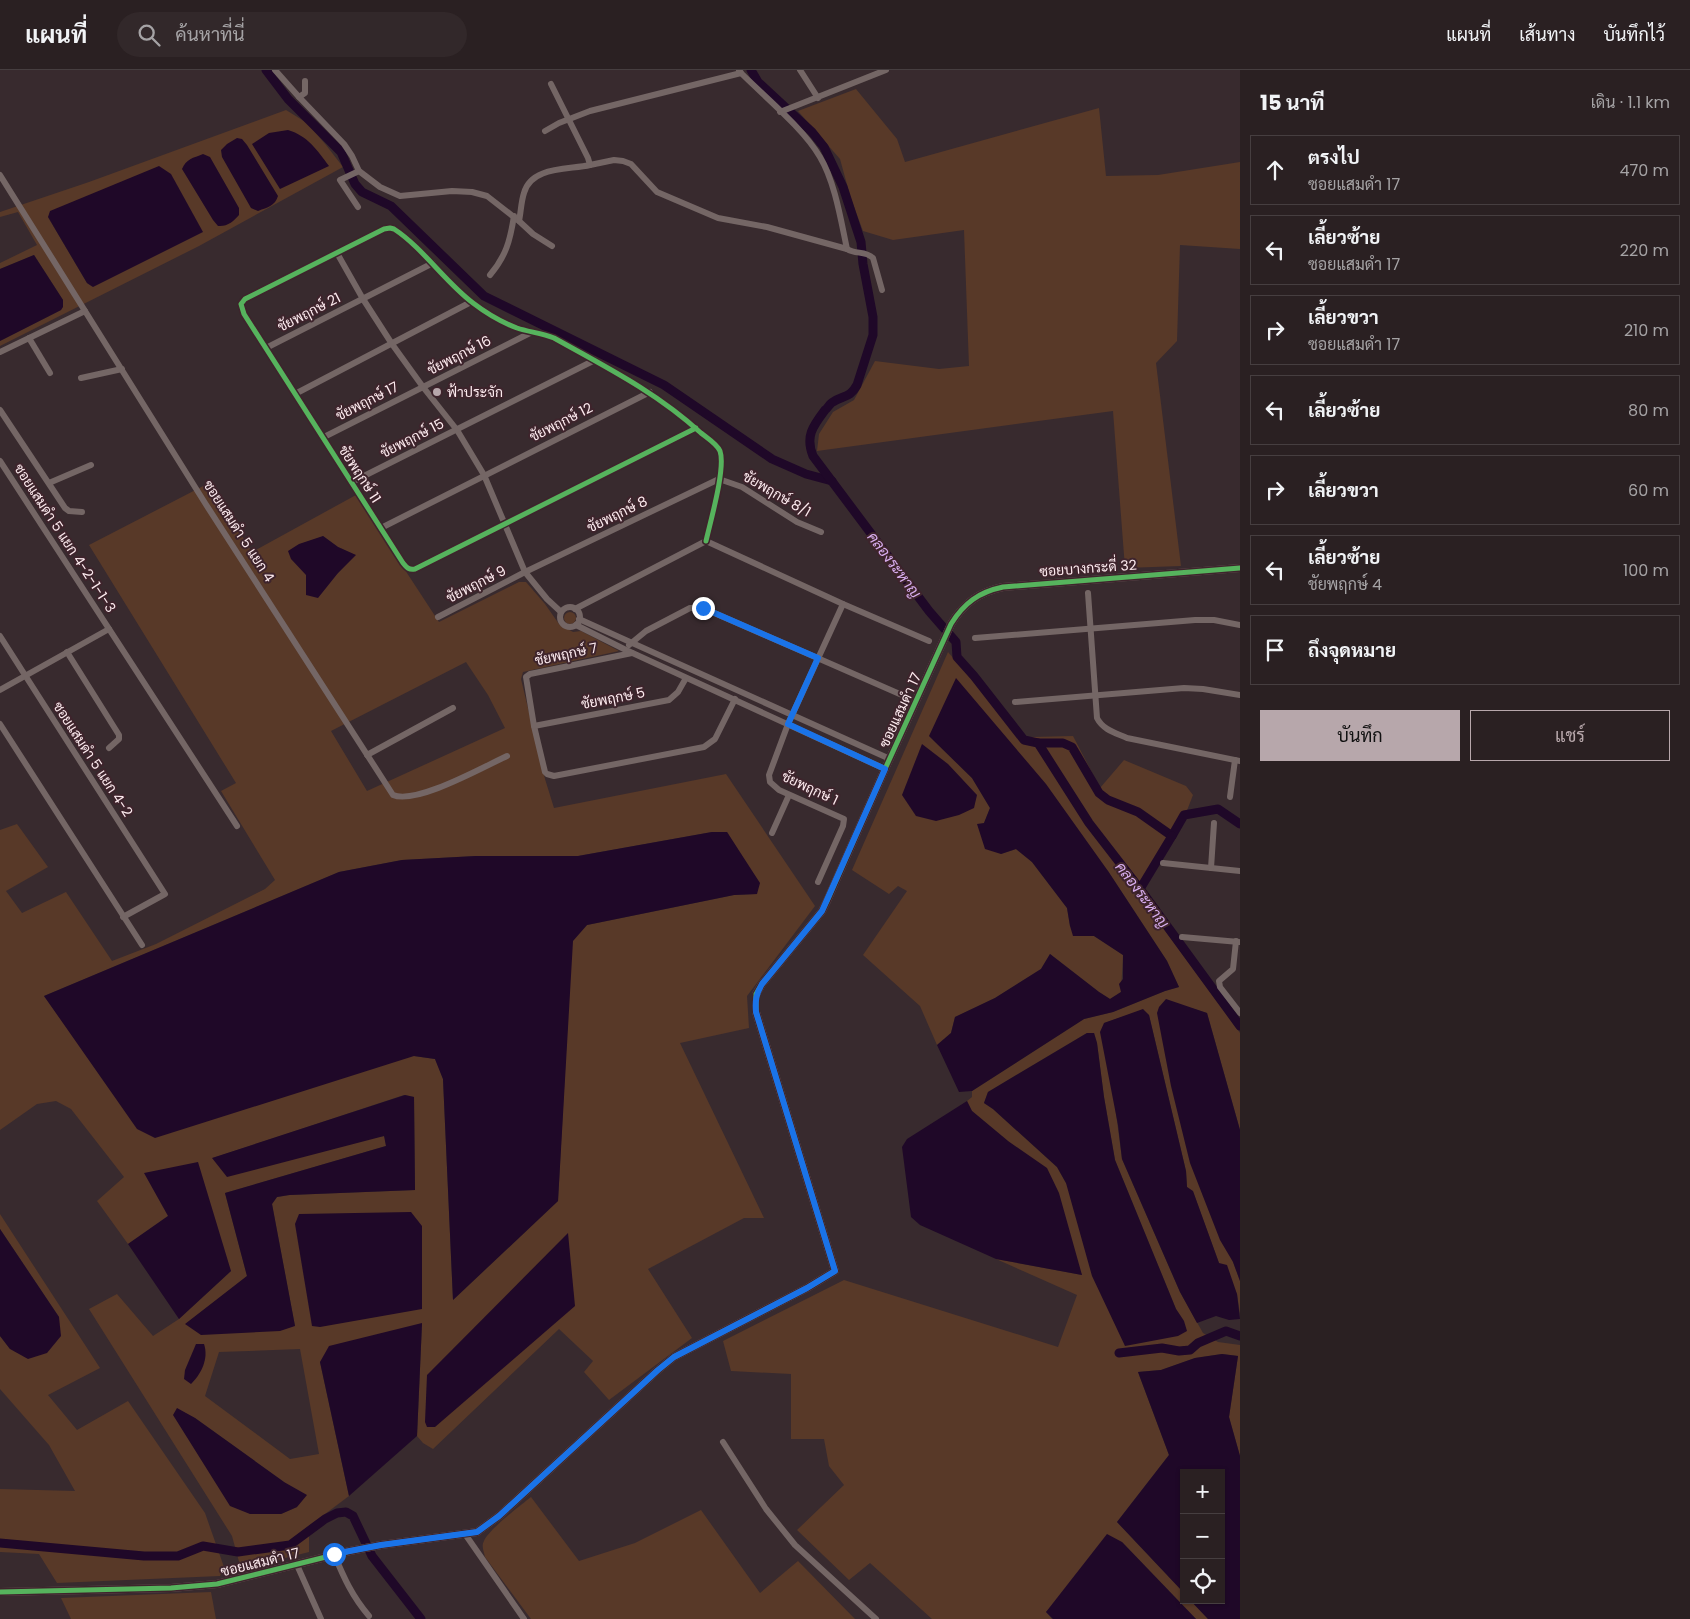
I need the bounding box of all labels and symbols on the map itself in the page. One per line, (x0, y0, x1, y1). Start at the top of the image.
street label: ชัยพฤกษ์ 21 (274, 288, 344, 336)
street label: ชัยพฤกษ์ 16 (424, 330, 495, 380)
street label: ชัยพฤกษ์ 17 (332, 376, 402, 425)
place label: ฟ้าประจัก (447, 382, 503, 402)
marker: ฟ้าประจัก (431, 386, 443, 398)
street label: ชัยพฤกษ์ 12 (526, 398, 596, 446)
street label: ชัยพฤกษ์ 15 (377, 413, 447, 463)
street label: ชัยพฤกษ์ 11 (334, 441, 386, 507)
street label: ซอยแสมดำ 5 แยก 4-2-1-1-3 (9, 460, 121, 616)
street label: ชัยพฤกษ์ 8/1 (739, 466, 815, 522)
street label: ซอยแสมดำ 5 แยก 4 (199, 476, 280, 586)
street label: ชัยพฤกษ์ 8 (583, 491, 651, 537)
water label: คลองระหาญ (863, 527, 927, 603)
street label: ซอยบางกระดี่ 32 (1038, 553, 1137, 581)
street label: ชัยพฤกษ์ 9 (443, 560, 509, 608)
route end (692, 597, 715, 620)
street label: ชัยพฤกษ์ 7 (533, 638, 600, 670)
street label: ซอยแสมดำ 17 (874, 669, 926, 751)
street label: ชัยพฤกษ์ 5 (579, 682, 647, 714)
street label: ซอยแสมดำ 5 แยก 4-2 (48, 698, 138, 820)
street label: ชัยพฤกษ์ 1 (778, 766, 842, 810)
water label: คลองระหาญ (1111, 857, 1175, 933)
street label: ซอยแสมดำ 17 (218, 1542, 302, 1581)
route start (323, 1543, 346, 1566)

